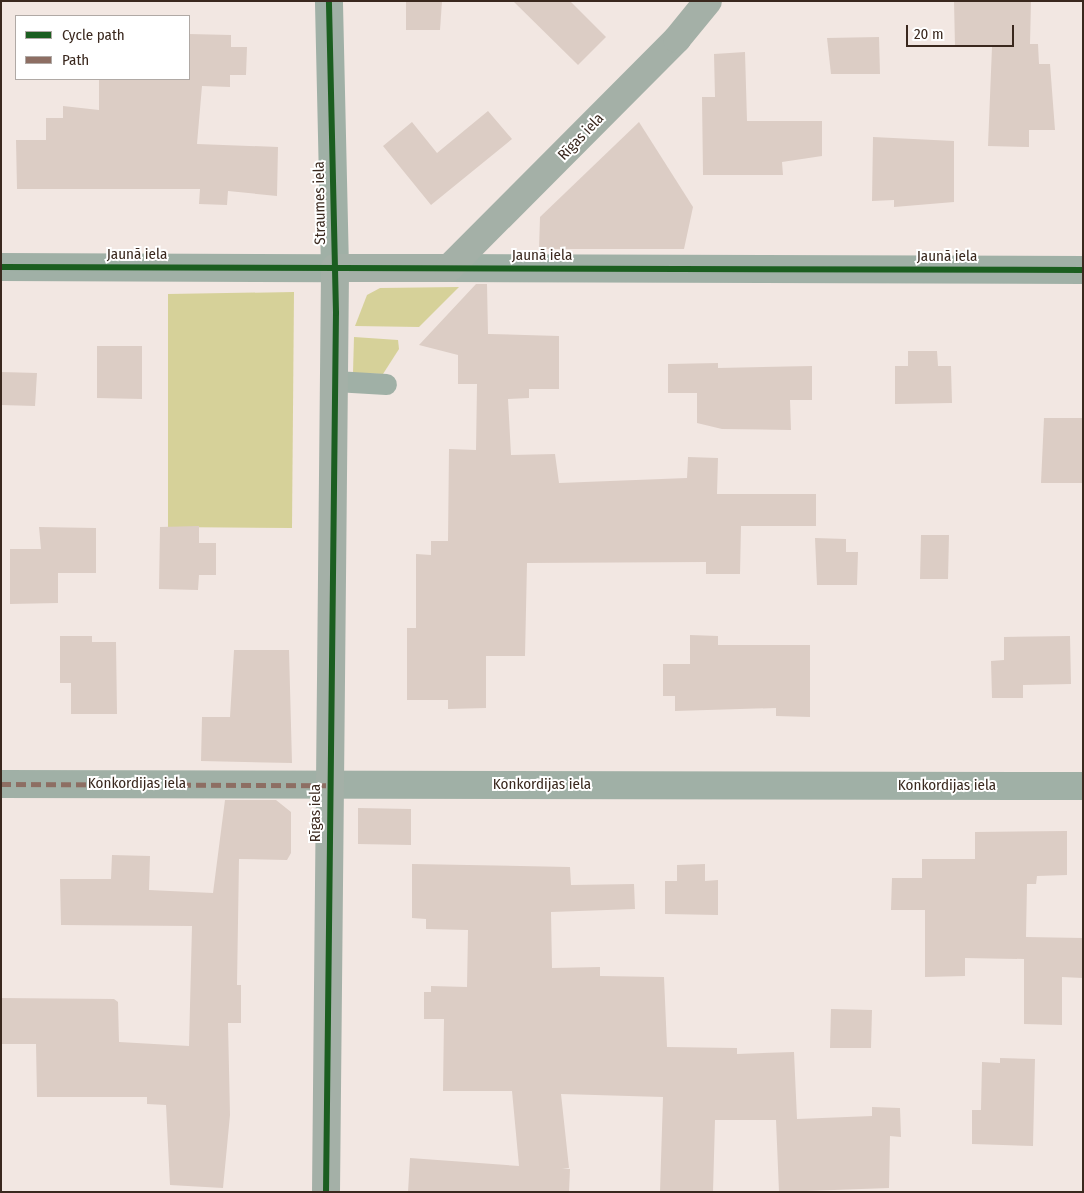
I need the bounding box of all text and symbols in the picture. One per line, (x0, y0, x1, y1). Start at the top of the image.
legend (15, 15, 190, 80)
scale bar (909, 15, 1016, 47)
text: 20 m (914, 25, 944, 43)
text: Cycle path (62, 26, 125, 44)
text: Path (62, 51, 89, 69)
street label: Rīgas iela (554, 110, 608, 164)
street label: Straumes iela (310, 161, 330, 245)
street label: Jaunā iela (107, 246, 167, 264)
street label: Jaunā iela (512, 247, 572, 265)
street label: Jaunā iela (917, 248, 977, 266)
street label: Konkordijas iela (88, 775, 186, 793)
street label: Konkordijas iela (493, 776, 591, 794)
street label: Konkordijas iela (898, 777, 996, 795)
street label: Rīgas iela (307, 784, 325, 842)

